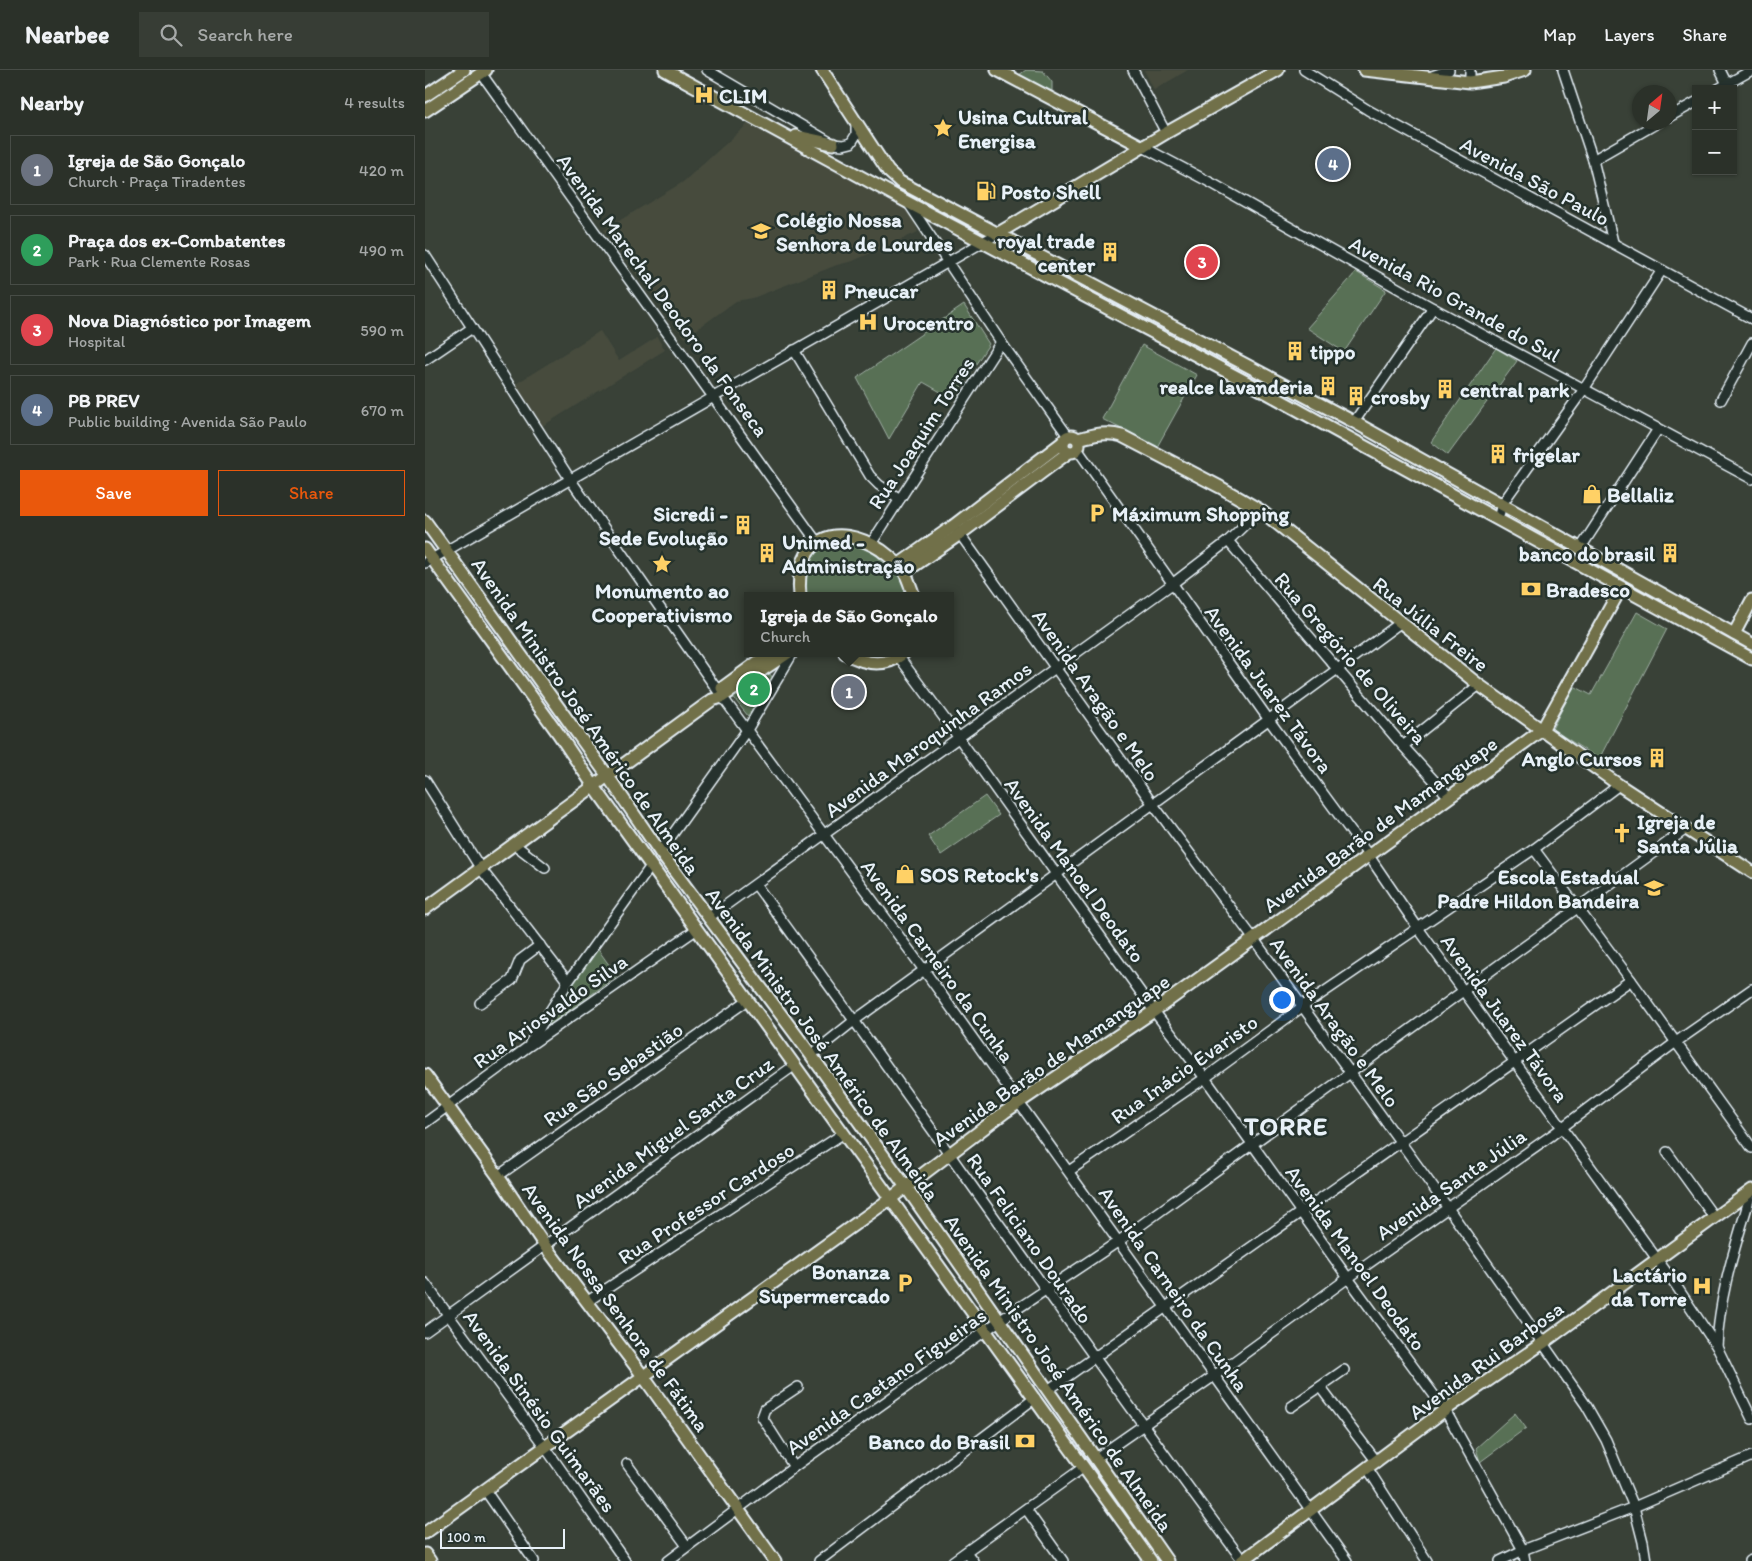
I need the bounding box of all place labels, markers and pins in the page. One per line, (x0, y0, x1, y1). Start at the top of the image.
place label: CLIM (719, 83, 767, 108)
hospital icon: CLIM (693, 84, 715, 106)
place label: Usina Cultural Energisa (958, 104, 1089, 154)
place icon: Usina Cultural Energisa (932, 117, 954, 139)
pin: 4 (1317, 145, 1349, 183)
place label: Posto Shell (1001, 179, 1102, 204)
fuel station icon: Posto Shell (975, 180, 997, 202)
place label: Colégio Nossa Senhora de Lourdes (776, 207, 953, 256)
school or university icon: Colégio Nossa Senhora de Lourdes (750, 220, 772, 242)
place label: royal trade center (997, 228, 1096, 277)
building icon: royal trade center (1099, 241, 1121, 263)
pin: 3 (1186, 243, 1218, 281)
place label: Pneucar (844, 278, 919, 303)
building icon: Pneucar (818, 279, 840, 301)
place label: Urocentro (883, 310, 974, 335)
hospital icon: Urocentro (857, 311, 879, 333)
place label: tippo (1310, 339, 1356, 365)
building icon: tippo (1284, 340, 1306, 362)
place label: realce lavanderia (1159, 374, 1314, 399)
building icon: realce lavanderia (1317, 375, 1339, 397)
place label: central park (1460, 377, 1570, 403)
building icon: central park (1434, 378, 1456, 400)
place label: crosby (1371, 384, 1430, 410)
building icon: crosby (1345, 385, 1367, 407)
place label: frigelar (1513, 442, 1581, 468)
building icon: frigelar (1487, 443, 1509, 465)
place label: Bellaliz (1607, 482, 1674, 507)
shop icon: Bellaliz (1581, 483, 1603, 505)
place label: Sicredi - Sede Evolução (599, 501, 729, 551)
place label: Máximum Shopping (1112, 501, 1289, 527)
parking icon: Máximum Shopping (1086, 502, 1108, 524)
building icon: Sicredi - Sede Evolução (732, 514, 754, 536)
place label: Unimed - Administração (781, 529, 915, 579)
place label: banco do brasil (1519, 541, 1656, 566)
building icon: Unimed - Administração (756, 542, 778, 564)
building icon: banco do brasil (1659, 542, 1681, 564)
place icon: Monumento ao Cooperativismo (651, 553, 673, 575)
place label: Bradesco (1546, 577, 1630, 602)
place label: Monumento ao Cooperativismo (591, 578, 733, 628)
bank icon: Bradesco (1520, 578, 1542, 600)
pin: 2 (738, 670, 770, 708)
pin: 1 (833, 673, 865, 711)
place label: Anglo Cursos (1521, 746, 1642, 772)
building icon: Anglo Cursos (1646, 747, 1668, 769)
place label: Igreja de Santa Júlia (1637, 809, 1739, 858)
church icon: Igreja de Santa Júlia (1611, 822, 1633, 844)
place label: SOS Retock's (920, 862, 1039, 887)
shop icon: SOS Retock's (894, 863, 916, 885)
place label: Escola Estadual Padre Hildon Bandeira (1437, 864, 1640, 913)
school or university icon: Escola Estadual Padre Hildon Bandeira (1643, 877, 1665, 899)
place label: Bonanza Supermercado (759, 1259, 891, 1309)
place label: Lactário da Torre (1611, 1262, 1687, 1311)
parking icon: Bonanza Supermercado (894, 1272, 916, 1294)
hospital icon: Lactário da Torre (1691, 1275, 1713, 1297)
place label: Banco do Brasil (868, 1429, 1011, 1454)
bank icon: Banco do Brasil (1014, 1430, 1036, 1452)

